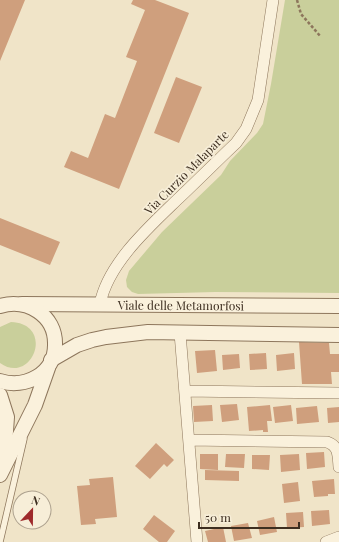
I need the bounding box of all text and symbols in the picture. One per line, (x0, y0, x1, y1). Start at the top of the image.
street label: Via Curzio Malaparte (140, 126, 232, 218)
street label: Viale delle Metamorfosi (117, 297, 245, 313)
north arrow (12, 490, 52, 530)
text: N (29, 492, 42, 509)
scale bar (199, 504, 299, 530)
text: 50 m (205, 509, 231, 525)

